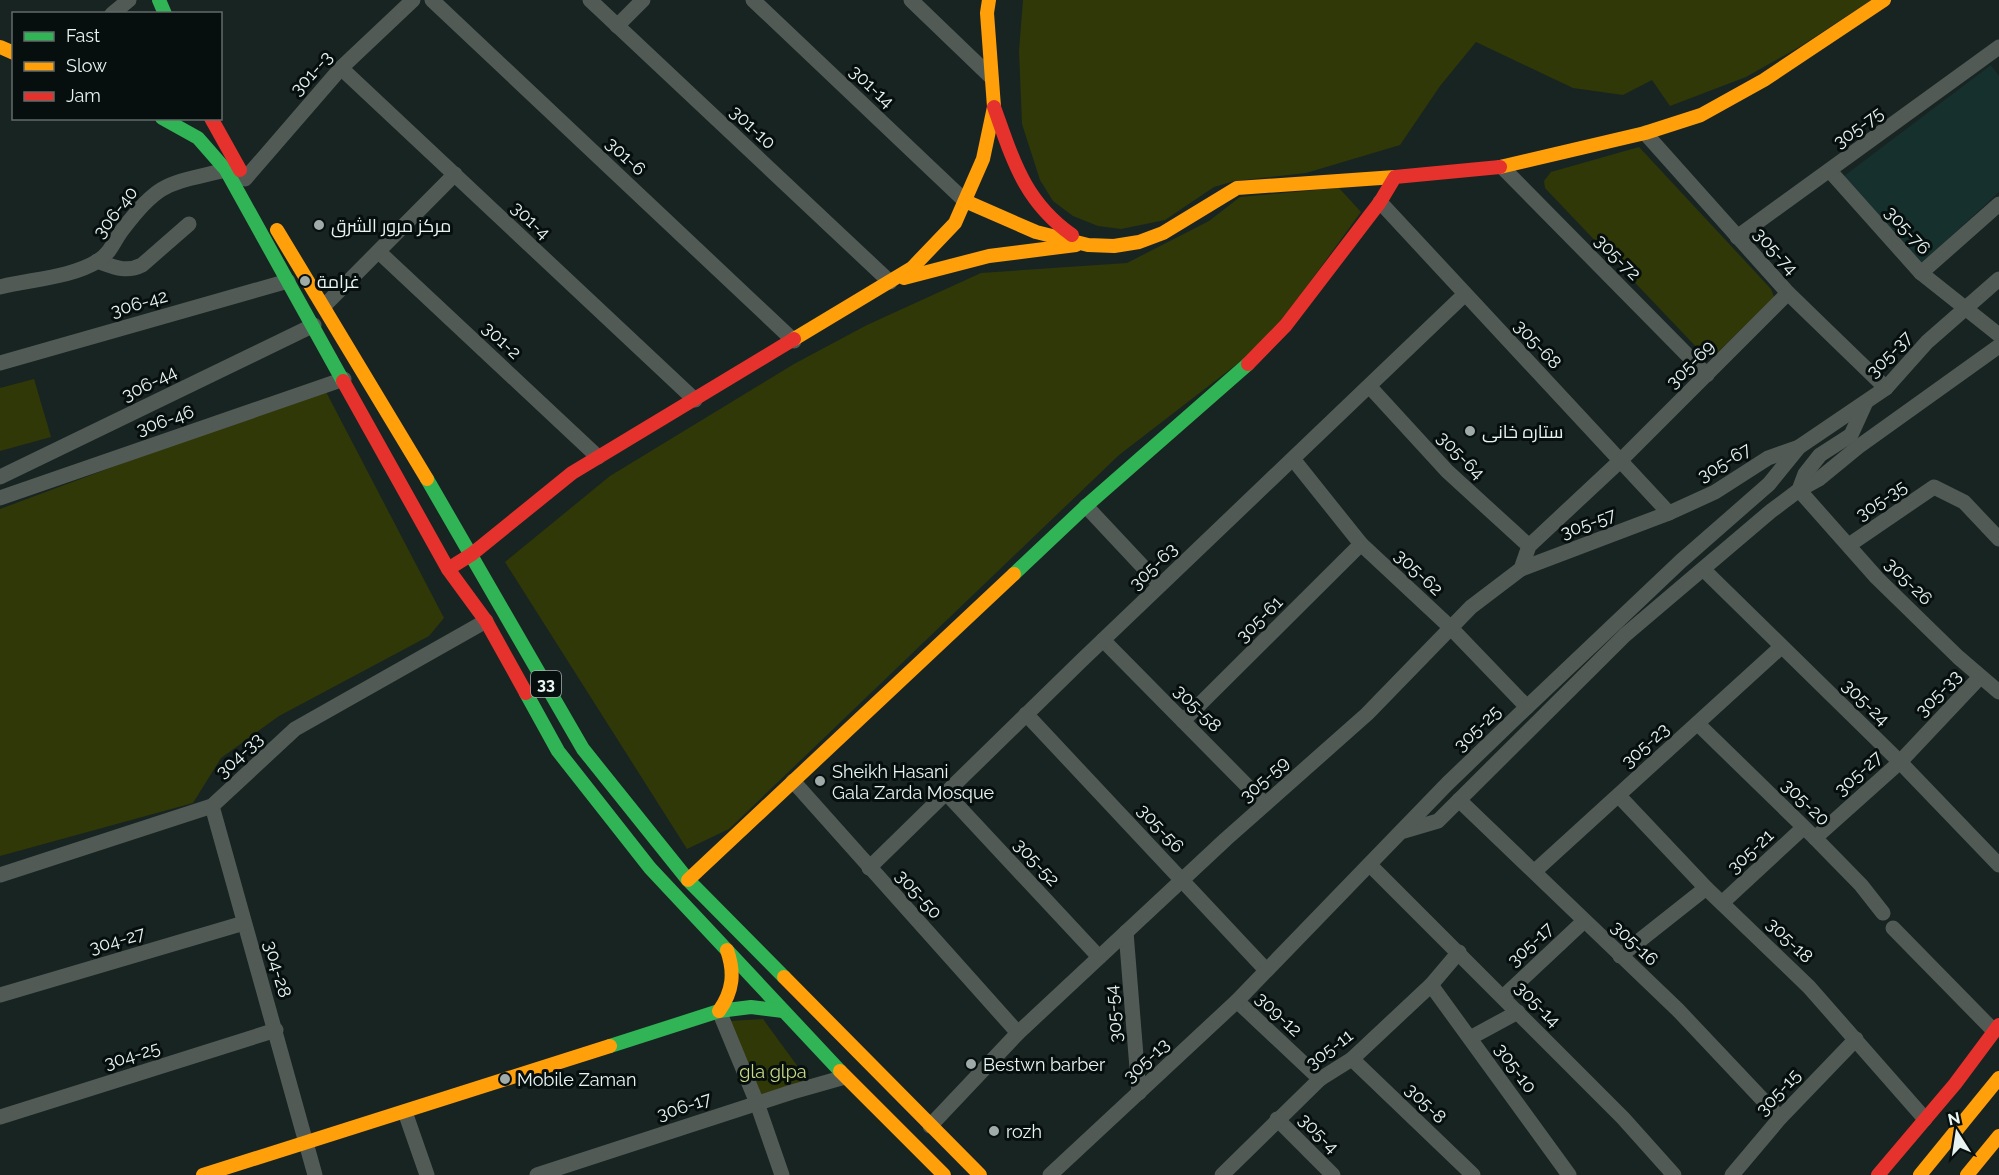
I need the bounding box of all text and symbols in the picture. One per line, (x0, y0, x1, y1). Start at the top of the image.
legend (12, 12, 222, 120)
text: Fast (66, 25, 100, 46)
street label: 301--3 (286, 47, 336, 99)
text: Slow (66, 55, 107, 76)
street label: 301-14 (845, 60, 899, 112)
text: Jam (66, 85, 101, 106)
street label: 301-10 (726, 101, 780, 153)
street label: 305-75 (1829, 102, 1887, 152)
street label: 301-6 (602, 132, 650, 180)
street label: 306-40 (88, 182, 142, 242)
street label: 301-4 (507, 197, 555, 243)
street label: 305-76 (1881, 201, 1935, 259)
place label: مرکز مرور الشرق (331, 215, 451, 238)
marker: مرکز مرور الشرق (312, 218, 326, 232)
street label: 305-74 (1750, 223, 1803, 279)
street label: 305-72 (1591, 230, 1645, 284)
place label: غرامة (317, 271, 360, 293)
marker: غرامة (298, 274, 312, 288)
street label: 306-42 (108, 285, 170, 321)
street label: 305-68 (1510, 315, 1566, 373)
street label: 301-2 (478, 317, 526, 363)
street label: 305-37 (1862, 326, 1916, 382)
street label: 305-69 (1662, 336, 1718, 392)
street label: 306-44 (118, 361, 180, 405)
street label: 306-46 (133, 400, 197, 440)
place label: ستاره خانی (1482, 421, 1563, 443)
marker: ستاره خانی (1463, 424, 1477, 438)
street label: 305-64 (1433, 427, 1489, 483)
street label: 305-67 (1694, 438, 1755, 486)
street label: 305-35 (1852, 475, 1911, 525)
street label: 305-57 (1557, 503, 1619, 543)
street label: 305-63 (1125, 538, 1181, 594)
street label: 305-62 (1391, 544, 1447, 600)
street label: 305-26 (1881, 553, 1937, 609)
street label: 305-61 (1232, 591, 1287, 646)
street label: 305-33 (1911, 665, 1965, 721)
road number: 33 (531, 671, 561, 697)
street label: 305-24 (1838, 675, 1894, 730)
street label: 305-58 (1170, 680, 1226, 736)
street label: 305-25 (1449, 700, 1505, 755)
street label: 305-23 (1617, 718, 1673, 772)
street label: 304-33 (211, 728, 267, 782)
street label: 305-27 (1830, 746, 1886, 800)
street label: 305-59 (1235, 752, 1293, 806)
place label: Sheikh Hasani Gala Zarda Mosque (832, 761, 995, 803)
marker: Sheikh Hasani Gala Zarda Mosque (813, 774, 827, 788)
street label: 305-20 (1778, 774, 1834, 830)
street label: 305-56 (1133, 799, 1189, 857)
street label: 305-21 (1723, 824, 1777, 877)
street label: 305-52 (1010, 834, 1064, 890)
street label: 305-50 (892, 865, 946, 923)
street label: 305-18 (1762, 913, 1818, 967)
street label: 305-16 (1607, 916, 1663, 970)
street label: 305-17 (1503, 917, 1558, 970)
street label: 304-27 (87, 922, 148, 958)
street label: 304-28 (260, 938, 296, 1000)
street label: 305-14 (1511, 977, 1565, 1031)
street label: 305-54 (1100, 984, 1126, 1044)
street label: 309-12 (1251, 987, 1307, 1041)
street label: 305-11 (1301, 1024, 1357, 1073)
street label: 305-13 (1119, 1034, 1173, 1086)
street label: 304-25 (102, 1037, 163, 1073)
street label: 305-10 (1491, 1039, 1541, 1097)
place label: Bestwn barber (983, 1054, 1106, 1075)
marker: Bestwn barber (964, 1057, 978, 1071)
park label: gla glpa (739, 1061, 807, 1082)
street label: 305-15 (1751, 1064, 1805, 1119)
place label: Mobile Zaman (517, 1069, 636, 1090)
marker: Mobile Zaman (498, 1072, 512, 1086)
street label: 305-8 (1401, 1079, 1451, 1127)
street label: 306-17 (654, 1087, 714, 1125)
north arrow (1927, 1103, 1987, 1163)
text: N (1946, 1108, 1962, 1129)
street label: 305-4 (1295, 1109, 1343, 1157)
place label: rozh (1006, 1121, 1042, 1142)
marker: rozh (987, 1124, 1001, 1138)

